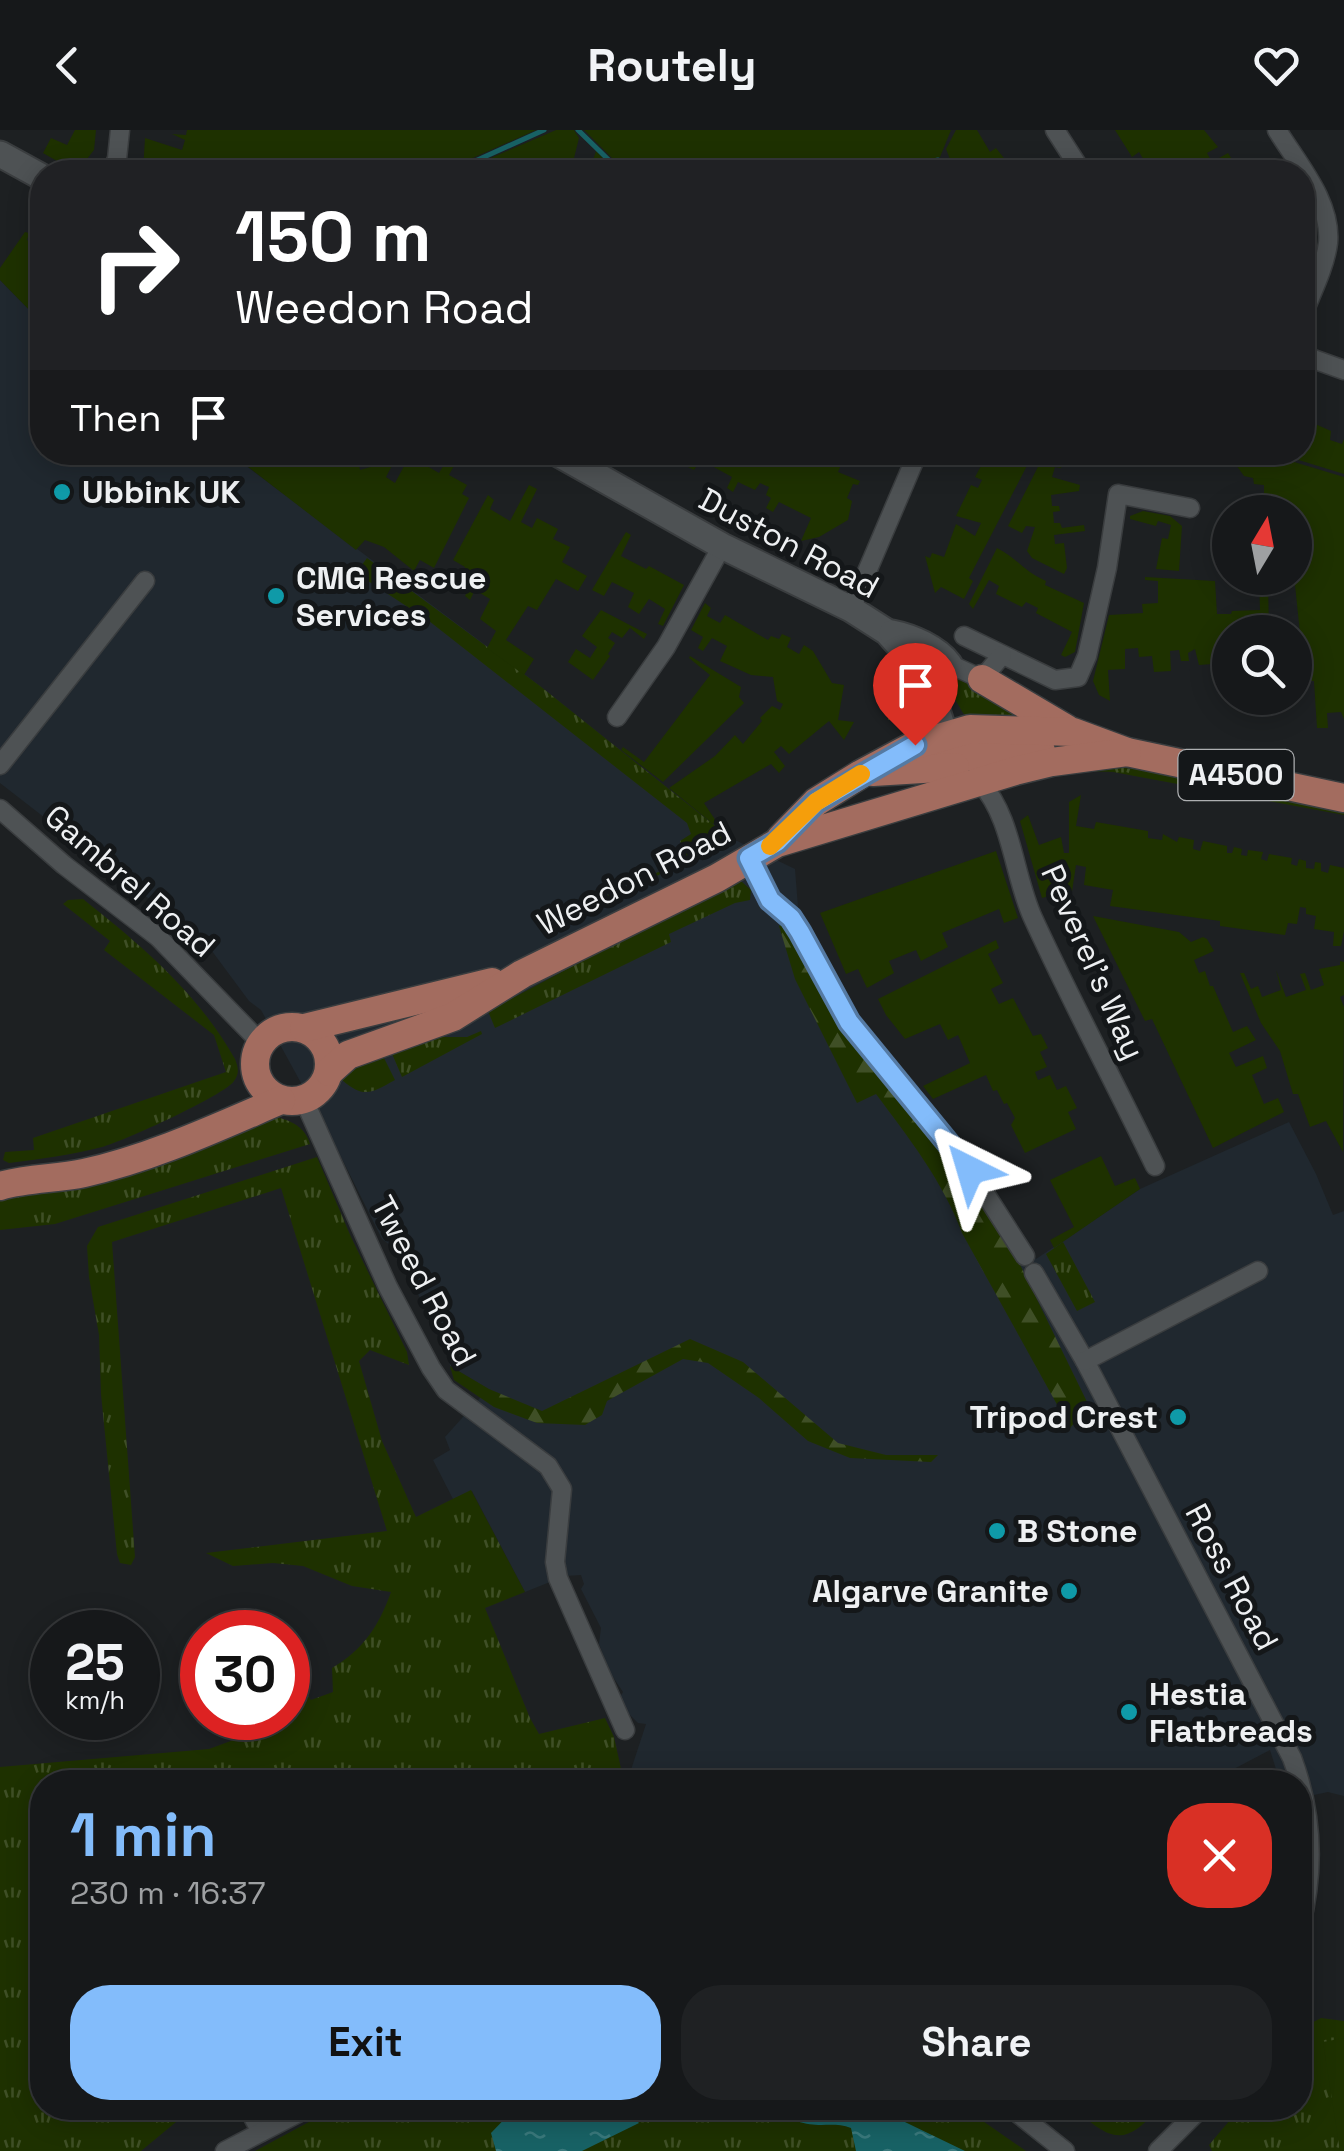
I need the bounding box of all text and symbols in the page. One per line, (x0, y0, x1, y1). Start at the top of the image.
text: Routely (587, 37, 757, 94)
icon: back (40, 38, 95, 93)
icon: heart (1249, 38, 1304, 93)
text: 150 m (235, 192, 432, 281)
icon: right (70, 200, 200, 330)
text: Weedon Road (235, 279, 533, 336)
icon: arrive (181, 390, 236, 445)
text: Then (70, 394, 161, 442)
place label: Ubbink UK (82, 472, 240, 512)
street label: Duston Road (692, 479, 886, 607)
marker: Ubbink UK (51, 481, 73, 503)
north arrow (1212, 495, 1312, 595)
map controls (1212, 495, 1312, 715)
place label: CMG Rescue Services (296, 558, 487, 635)
marker: CMG Rescue Services (265, 585, 287, 607)
button: search (1212, 615, 1312, 715)
pin (873, 643, 958, 746)
icon: arrive (888, 658, 943, 713)
road number: A4500 (1178, 750, 1294, 800)
street label: Gambrel Road (37, 796, 223, 966)
street label: Weedon Road (530, 812, 738, 944)
street label: Peverel's Way (1032, 858, 1154, 1066)
position arrow (918, 1118, 1022, 1222)
street label: Tweed Road (362, 1189, 486, 1373)
place label: Tripod Crest (969, 1397, 1158, 1437)
marker: Tripod Crest (1167, 1406, 1189, 1428)
street label: Ross Road (1177, 1497, 1287, 1657)
place label: B Stone (1017, 1511, 1138, 1551)
marker: B Stone (986, 1520, 1008, 1542)
place label: Algarve Granite (812, 1571, 1049, 1611)
marker: Algarve Granite (1058, 1580, 1080, 1602)
speed limit sign: 30 (180, 1610, 310, 1740)
text: 25 (65, 1631, 125, 1695)
place label: Hestia Flatbreads (1149, 1674, 1313, 1751)
text: km/h (65, 1684, 125, 1716)
marker: Hestia Flatbreads (1118, 1701, 1140, 1723)
text: 1 min (70, 1797, 217, 1874)
button: close (1167, 1803, 1272, 1908)
text: 230 m · 16:37 (70, 1873, 266, 1913)
button: Exit (70, 1985, 661, 2100)
button: Share (681, 1985, 1272, 2100)

